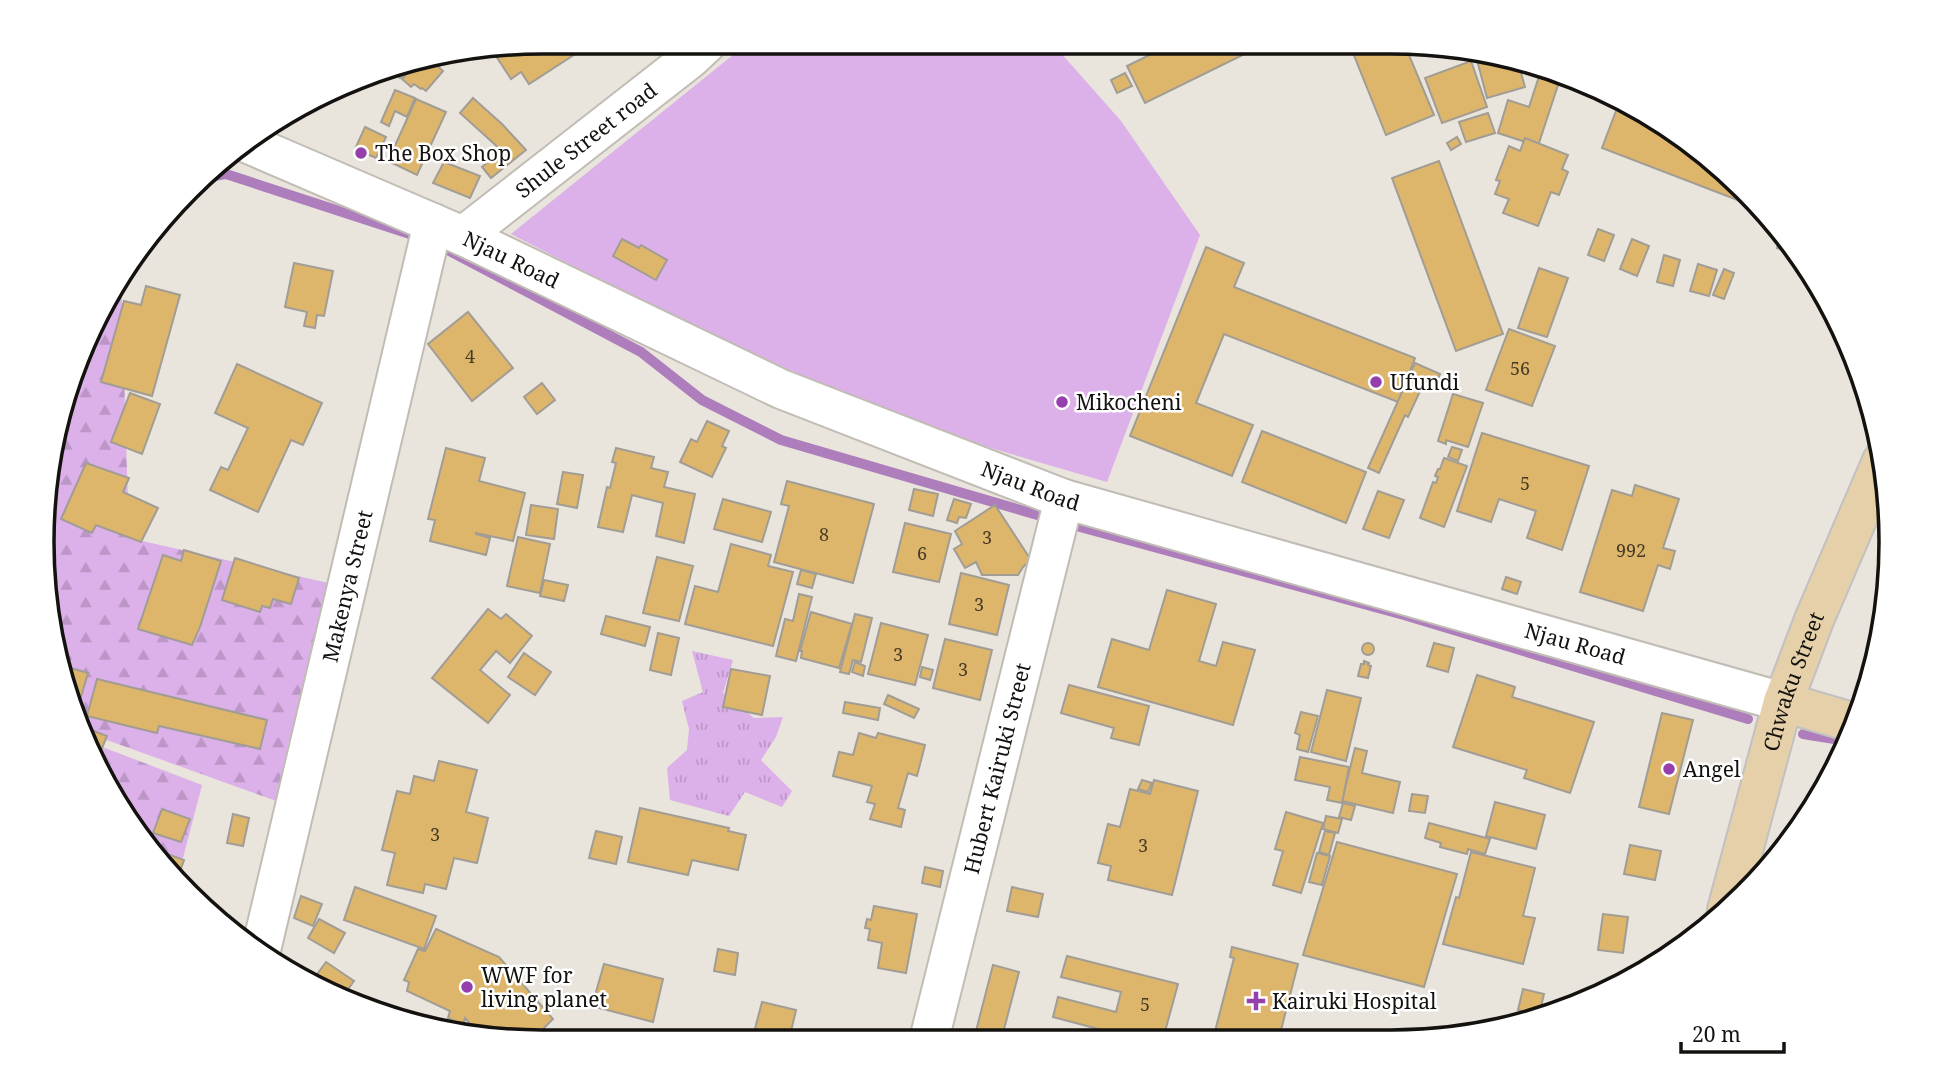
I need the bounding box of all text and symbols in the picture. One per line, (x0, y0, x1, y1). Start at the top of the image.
street label: Shule Street road (509, 76, 663, 204)
place label: The Box Shop (375, 139, 511, 167)
marker: The Box Shop (353, 145, 369, 161)
street label: Njau Road (459, 224, 564, 294)
house number: 4 (465, 344, 475, 368)
house number: 56 (1510, 356, 1530, 380)
place label: Ufundi (1390, 368, 1460, 396)
marker: Ufundi (1368, 374, 1384, 390)
place label: Mikocheni (1076, 388, 1182, 416)
marker: Mikocheni (1054, 394, 1070, 410)
street label: Njau Road (977, 454, 1083, 517)
house number: 5 (1520, 471, 1530, 495)
street label: Makenya Street (316, 507, 379, 665)
house number: 8 (819, 522, 829, 546)
house number: 3 (982, 525, 992, 549)
house number: 992 (1616, 538, 1646, 562)
house number: 6 (917, 541, 927, 565)
house number: 3 (974, 592, 984, 616)
street label: Chwaku Street (1756, 607, 1830, 754)
street label: Njau Road (1522, 616, 1629, 671)
house number: 3 (893, 642, 903, 666)
house number: 3 (958, 657, 968, 681)
street label: Hubert Kairuki Street (957, 660, 1037, 877)
place label: Angel (1683, 755, 1741, 783)
marker: Angel (1661, 761, 1677, 777)
house number: 3 (430, 822, 440, 846)
house number: 3 (1138, 833, 1148, 857)
place label: WWF for living planet (481, 961, 607, 1013)
marker: WWF for living planet (459, 979, 475, 995)
place label: Kairuki Hospital (1272, 987, 1437, 1015)
marker: Kairuki Hospital (1246, 991, 1266, 1011)
house number: 5 (1140, 992, 1150, 1016)
scale bar (1681, 1010, 1784, 1054)
text: 20 m (1692, 1020, 1741, 1048)

